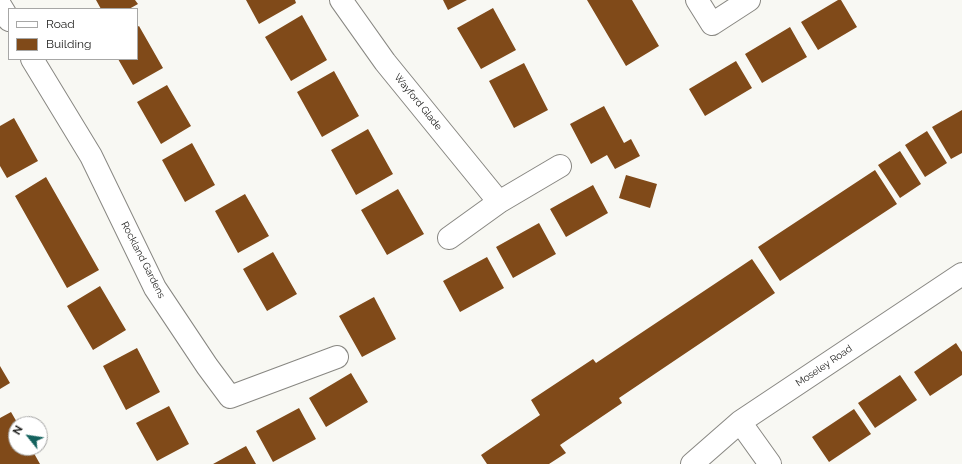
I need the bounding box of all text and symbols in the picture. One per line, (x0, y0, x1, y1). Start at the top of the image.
legend (8, 8, 138, 60)
text: Road (46, 17, 75, 31)
text: Building (46, 37, 92, 51)
street label: Wayford Glade (392, 71, 444, 133)
street label: Rockland Gardens (118, 220, 168, 300)
street label: Moseley Road (793, 343, 855, 389)
north arrow (8, 416, 48, 456)
text: N (10, 423, 26, 437)

